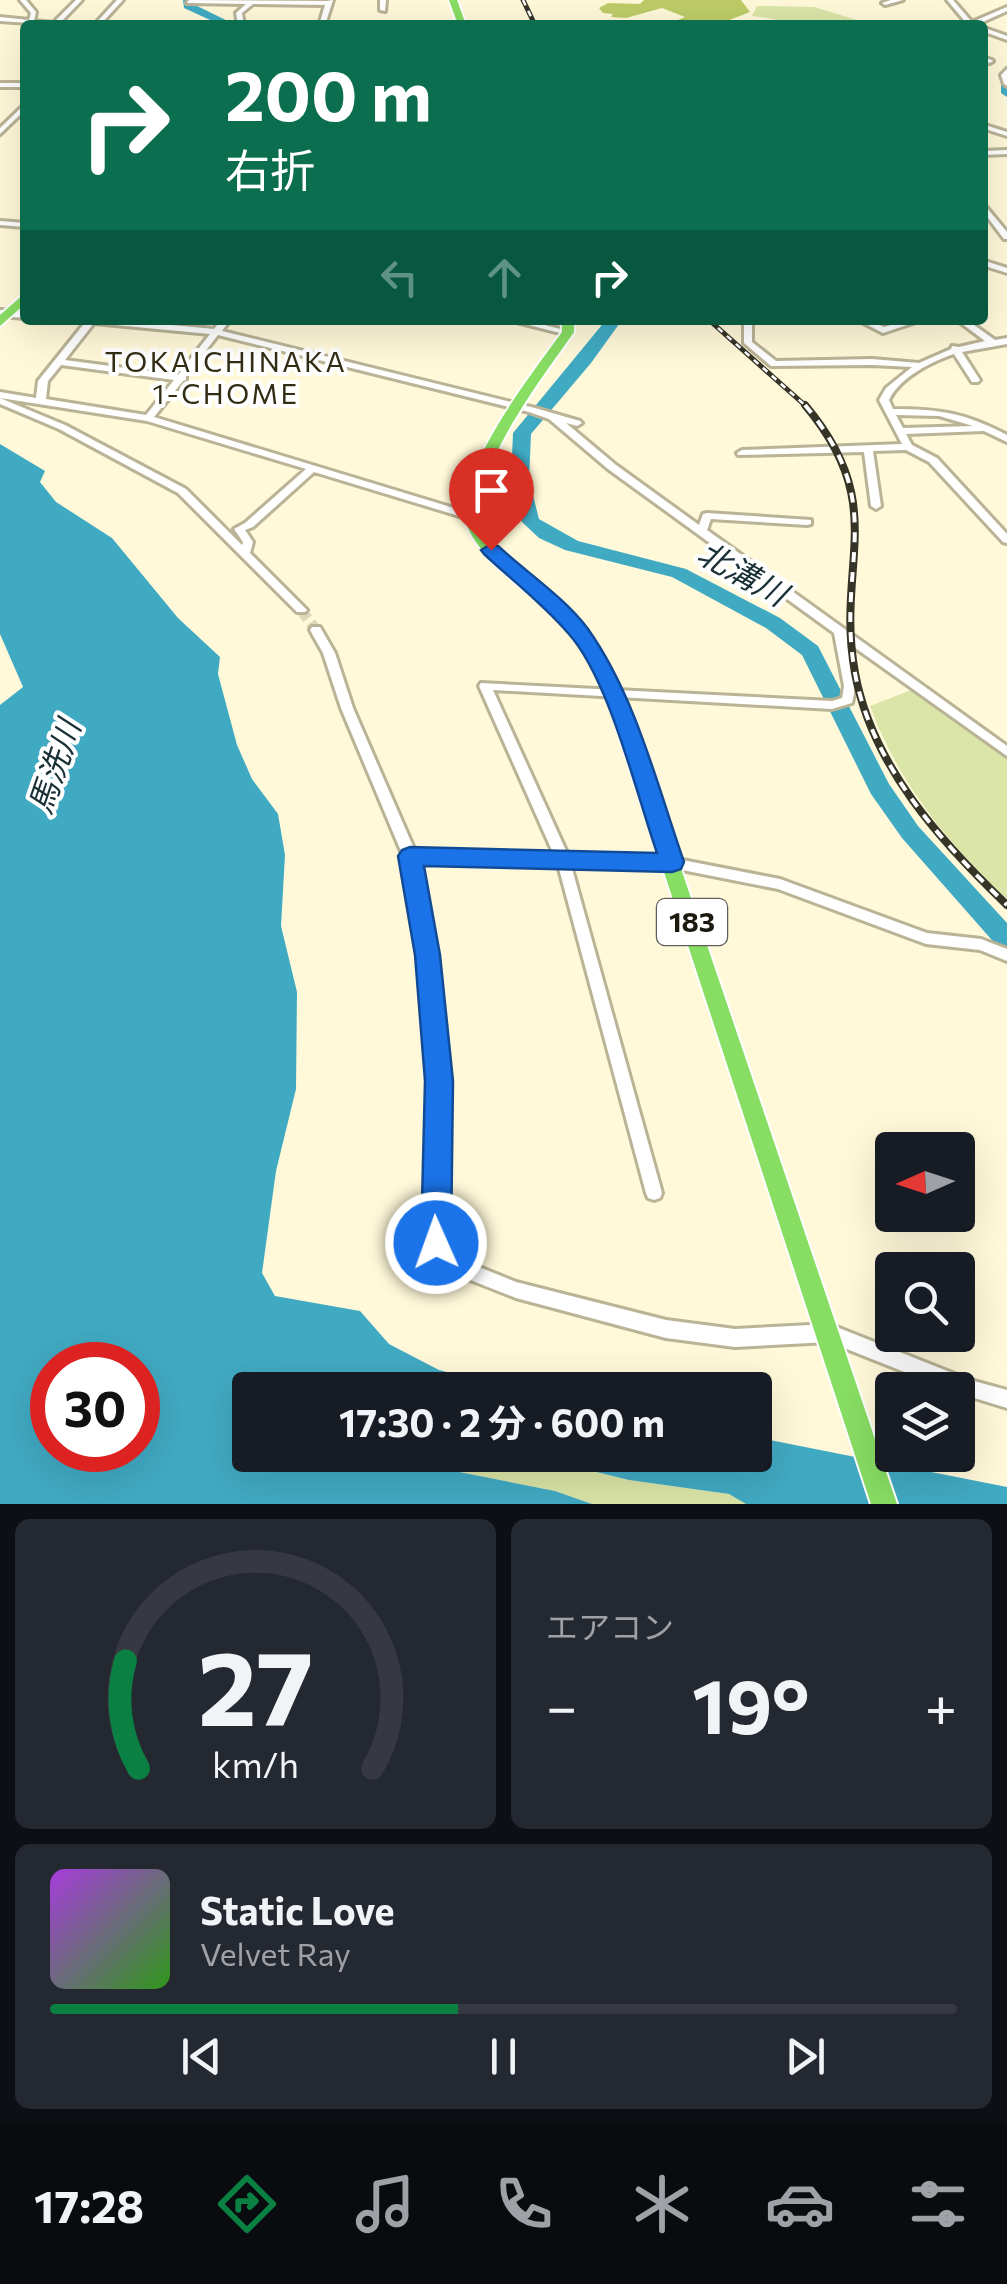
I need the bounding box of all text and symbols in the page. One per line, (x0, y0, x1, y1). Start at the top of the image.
text: 200 m (225, 50, 432, 135)
icon: right (60, 60, 190, 190)
text: 右折 (225, 141, 315, 196)
icon: left (372, 250, 427, 305)
icon: ahead (477, 250, 532, 305)
icon: right (582, 250, 637, 305)
district label: TOKAICHINAKA 1-CHOME (105, 344, 347, 410)
pin (449, 448, 534, 551)
icon: arrive (464, 463, 519, 518)
water label: 北溝川 (691, 531, 797, 614)
water label: 馬洗川 (19, 712, 89, 818)
road number: 183 (657, 899, 727, 945)
north arrow (875, 1132, 975, 1232)
map controls (875, 1132, 975, 1472)
position arrow (384, 1191, 488, 1295)
button: search (875, 1252, 975, 1352)
speed limit sign: 30 (30, 1342, 160, 1472)
button: layers (875, 1372, 975, 1472)
text: 17:30 · 2 分 · 600 m (339, 1398, 665, 1445)
text: エアコン (546, 1606, 674, 1646)
text: 27 (198, 1620, 313, 1747)
text: 19° (692, 1658, 810, 1749)
text: − (546, 1671, 577, 1738)
text: + (925, 1671, 957, 1738)
text: km/h (212, 1742, 299, 1785)
text: Static Love (200, 1886, 395, 1933)
text: Velvet Ray (200, 1933, 351, 1973)
icon: previous (174, 2029, 229, 2084)
icon: pause (476, 2029, 531, 2084)
icon: next (778, 2029, 833, 2084)
icon: directions (212, 2169, 282, 2239)
icon: music (350, 2169, 420, 2239)
icon: phone (489, 2169, 559, 2239)
icon: climate (627, 2169, 697, 2239)
icon: car (765, 2169, 835, 2239)
icon: filters (903, 2169, 973, 2239)
text: 17:28 (34, 2177, 144, 2232)

